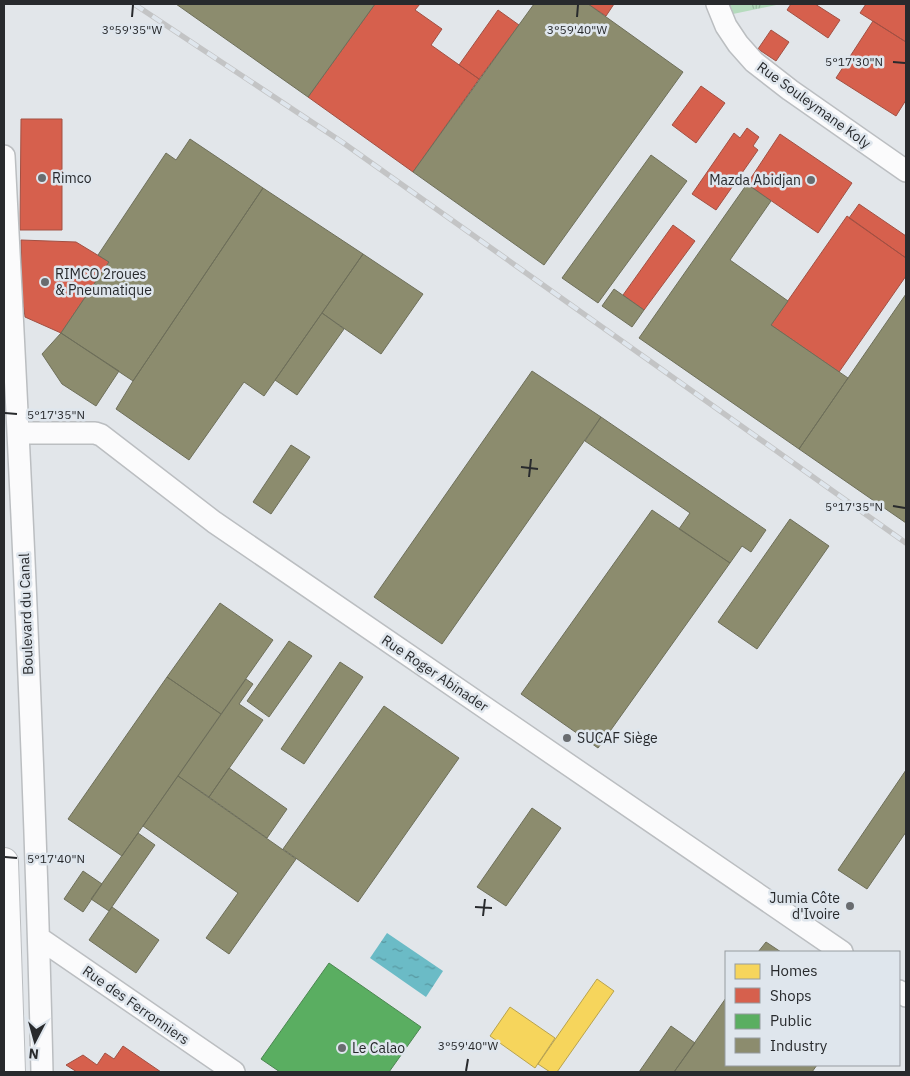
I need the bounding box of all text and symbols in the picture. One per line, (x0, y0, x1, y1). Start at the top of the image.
text: 3°59'35"W (102, 22, 163, 37)
text: 3°59'40"W (547, 22, 608, 37)
text: 5°17'30"N (825, 54, 883, 69)
street label: Rue Souleymane Koly (754, 58, 874, 152)
place label: Rimco (52, 169, 92, 187)
place label: Mazda Abidjan (709, 171, 801, 189)
marker: Rimco (36, 172, 48, 184)
marker: Mazda Abidjan (805, 174, 817, 186)
place label: RIMCO 2roues & Pneumatique (55, 265, 152, 299)
marker: RIMCO 2roues & Pneumatique (39, 276, 51, 288)
text: 5°17'35"N (27, 407, 85, 422)
text: 5°17'35"N (825, 499, 883, 514)
street label: Boulevard du Canal (15, 553, 37, 675)
street label: Rue Roger Abinader (378, 631, 492, 715)
place label: SUCAF Siège (577, 729, 658, 747)
marker: SUCAF Siège (561, 732, 573, 744)
text: 5°17'40"N (27, 851, 85, 866)
place label: Jumia Côte d'Ivoire (769, 889, 840, 923)
marker: Jumia Côte d'Ivoire (844, 900, 856, 912)
legend (725, 951, 900, 1066)
street label: Rue des Ferronniers (79, 961, 193, 1049)
text: Homes (770, 961, 818, 980)
text: Shops (770, 986, 812, 1005)
text: Public (770, 1011, 812, 1030)
north arrow (10, 1016, 60, 1066)
text: Industry (770, 1036, 828, 1055)
text: 3°59'40"W (438, 1038, 499, 1053)
place label: Le Calao (352, 1039, 405, 1057)
marker: Le Calao (336, 1042, 348, 1054)
text: N (28, 1044, 40, 1063)

